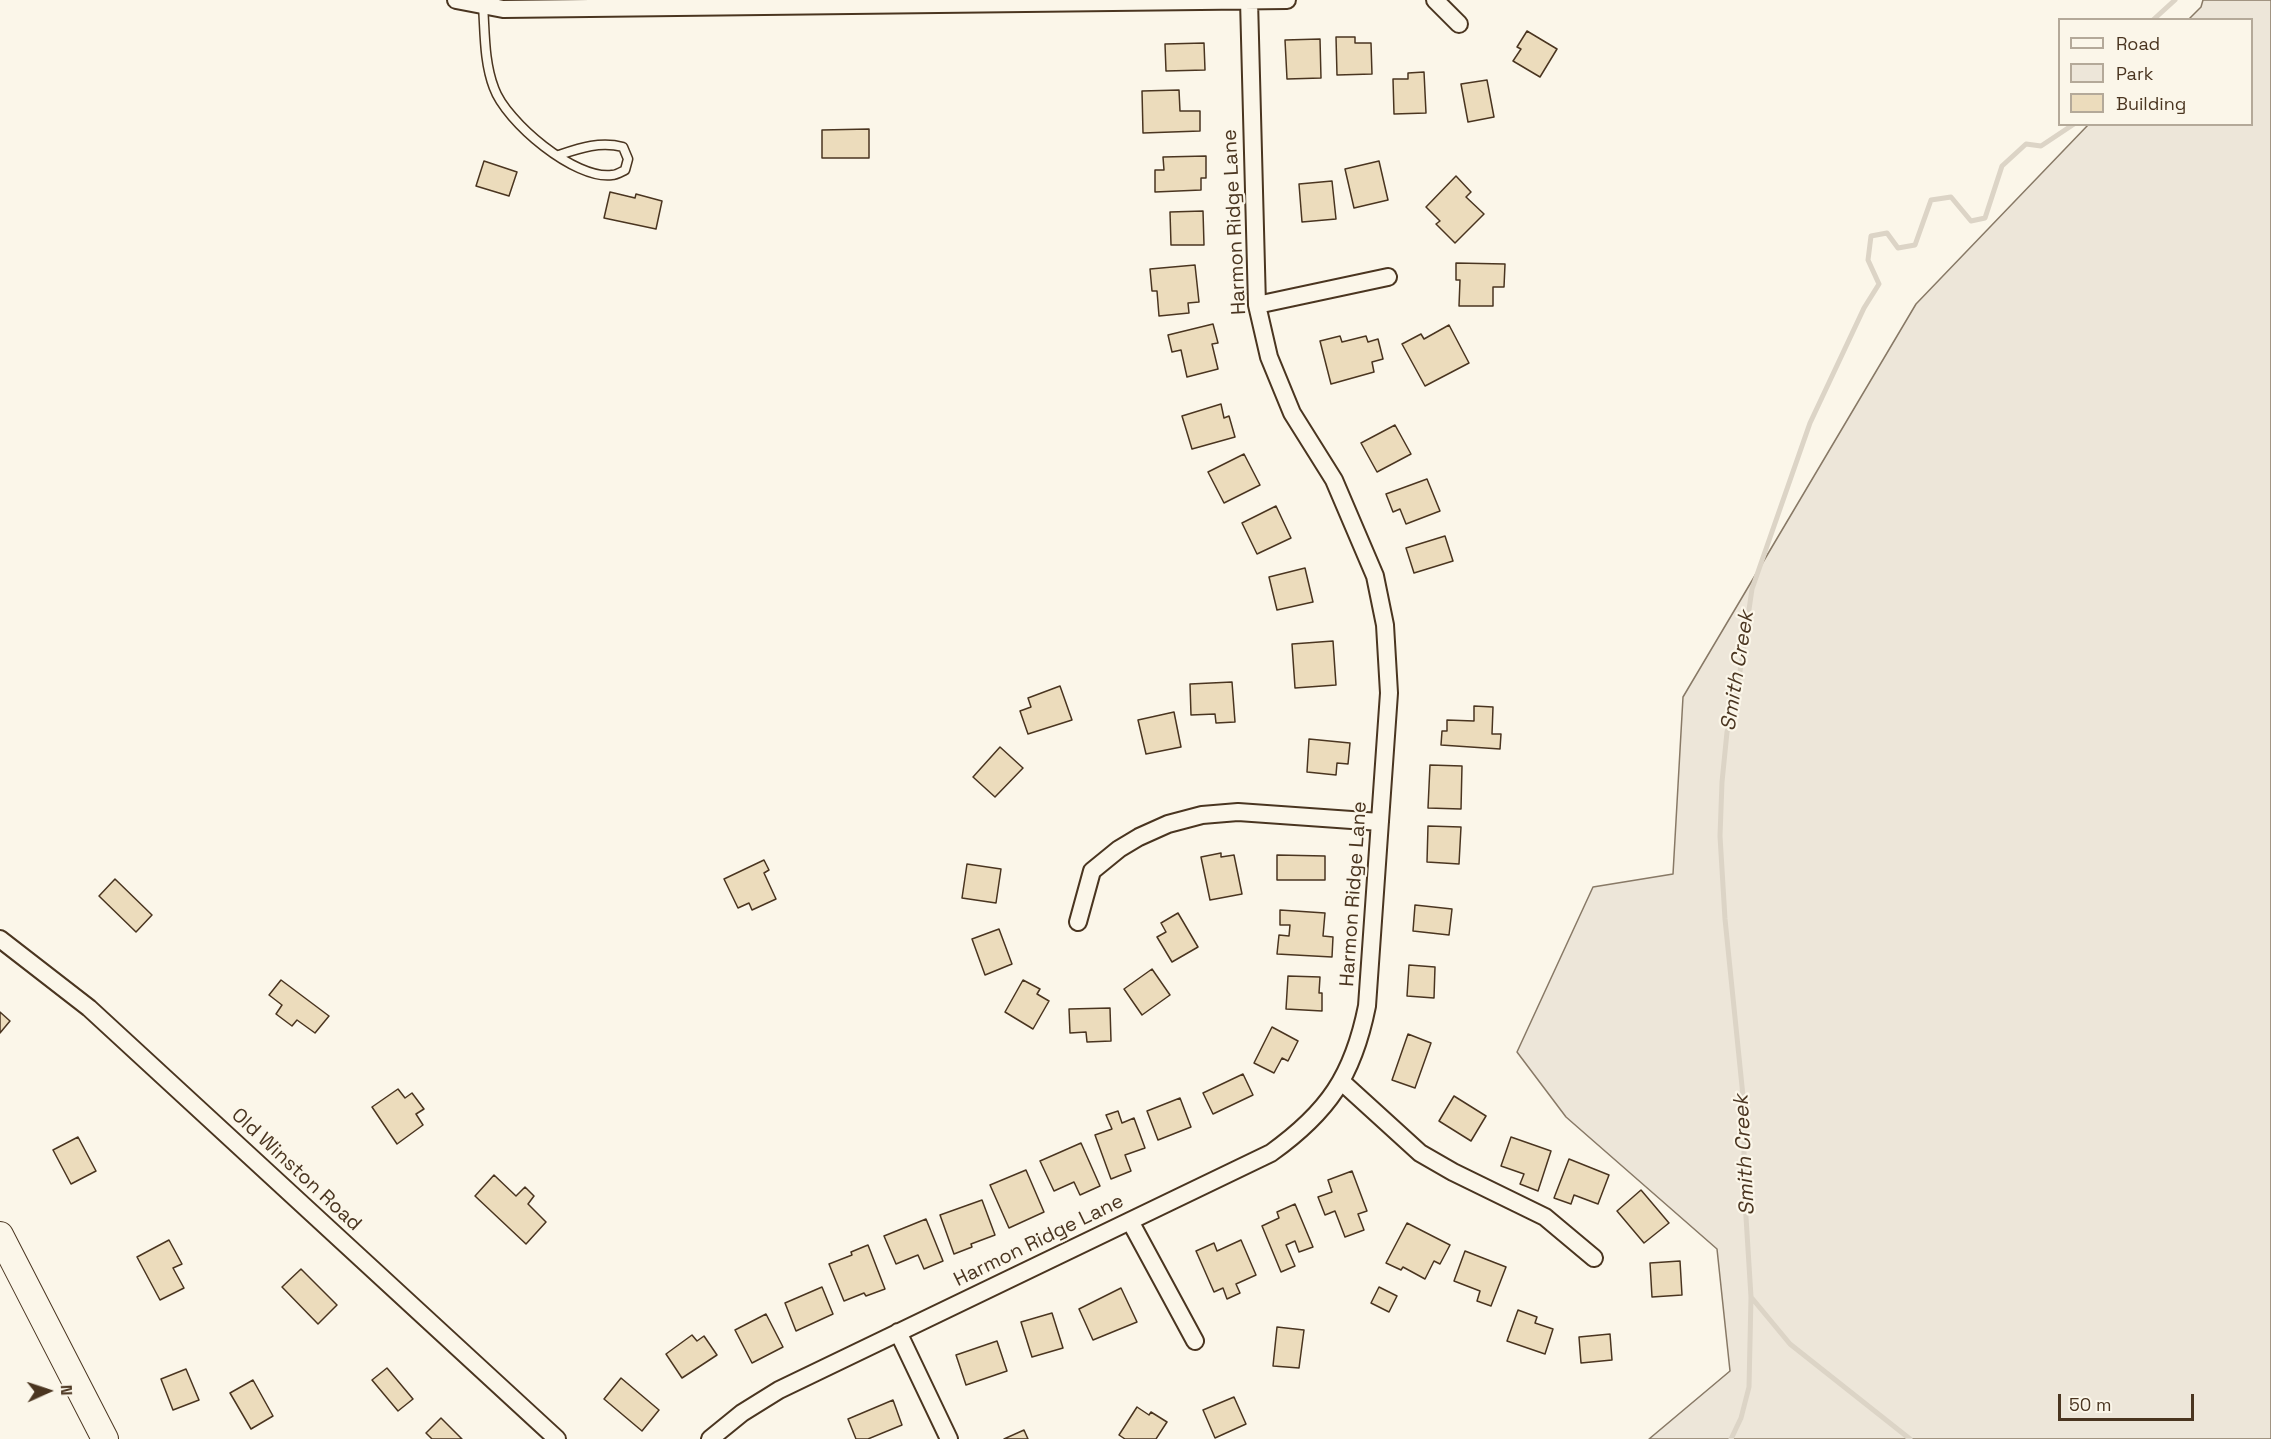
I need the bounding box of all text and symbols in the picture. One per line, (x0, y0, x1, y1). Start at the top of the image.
legend (2058, 18, 2253, 126)
text: Road (2116, 32, 2160, 55)
text: Park (2116, 62, 2153, 85)
text: Building (2116, 92, 2186, 115)
street label: Harmon Ridge Lane (1218, 129, 1252, 315)
water label: Smith Creek (1716, 609, 1760, 733)
street label: Harmon Ridge Lane (1336, 800, 1372, 988)
water label: Smith Creek (1729, 1094, 1761, 1216)
street label: Old Winston Road (226, 1104, 366, 1236)
street label: Harmon Ridge Lane (950, 1189, 1128, 1293)
north arrow (18, 1361, 78, 1421)
scale bar (2061, 1382, 2198, 1420)
text: N (56, 1384, 77, 1396)
text: 50 m (2069, 1393, 2111, 1416)

